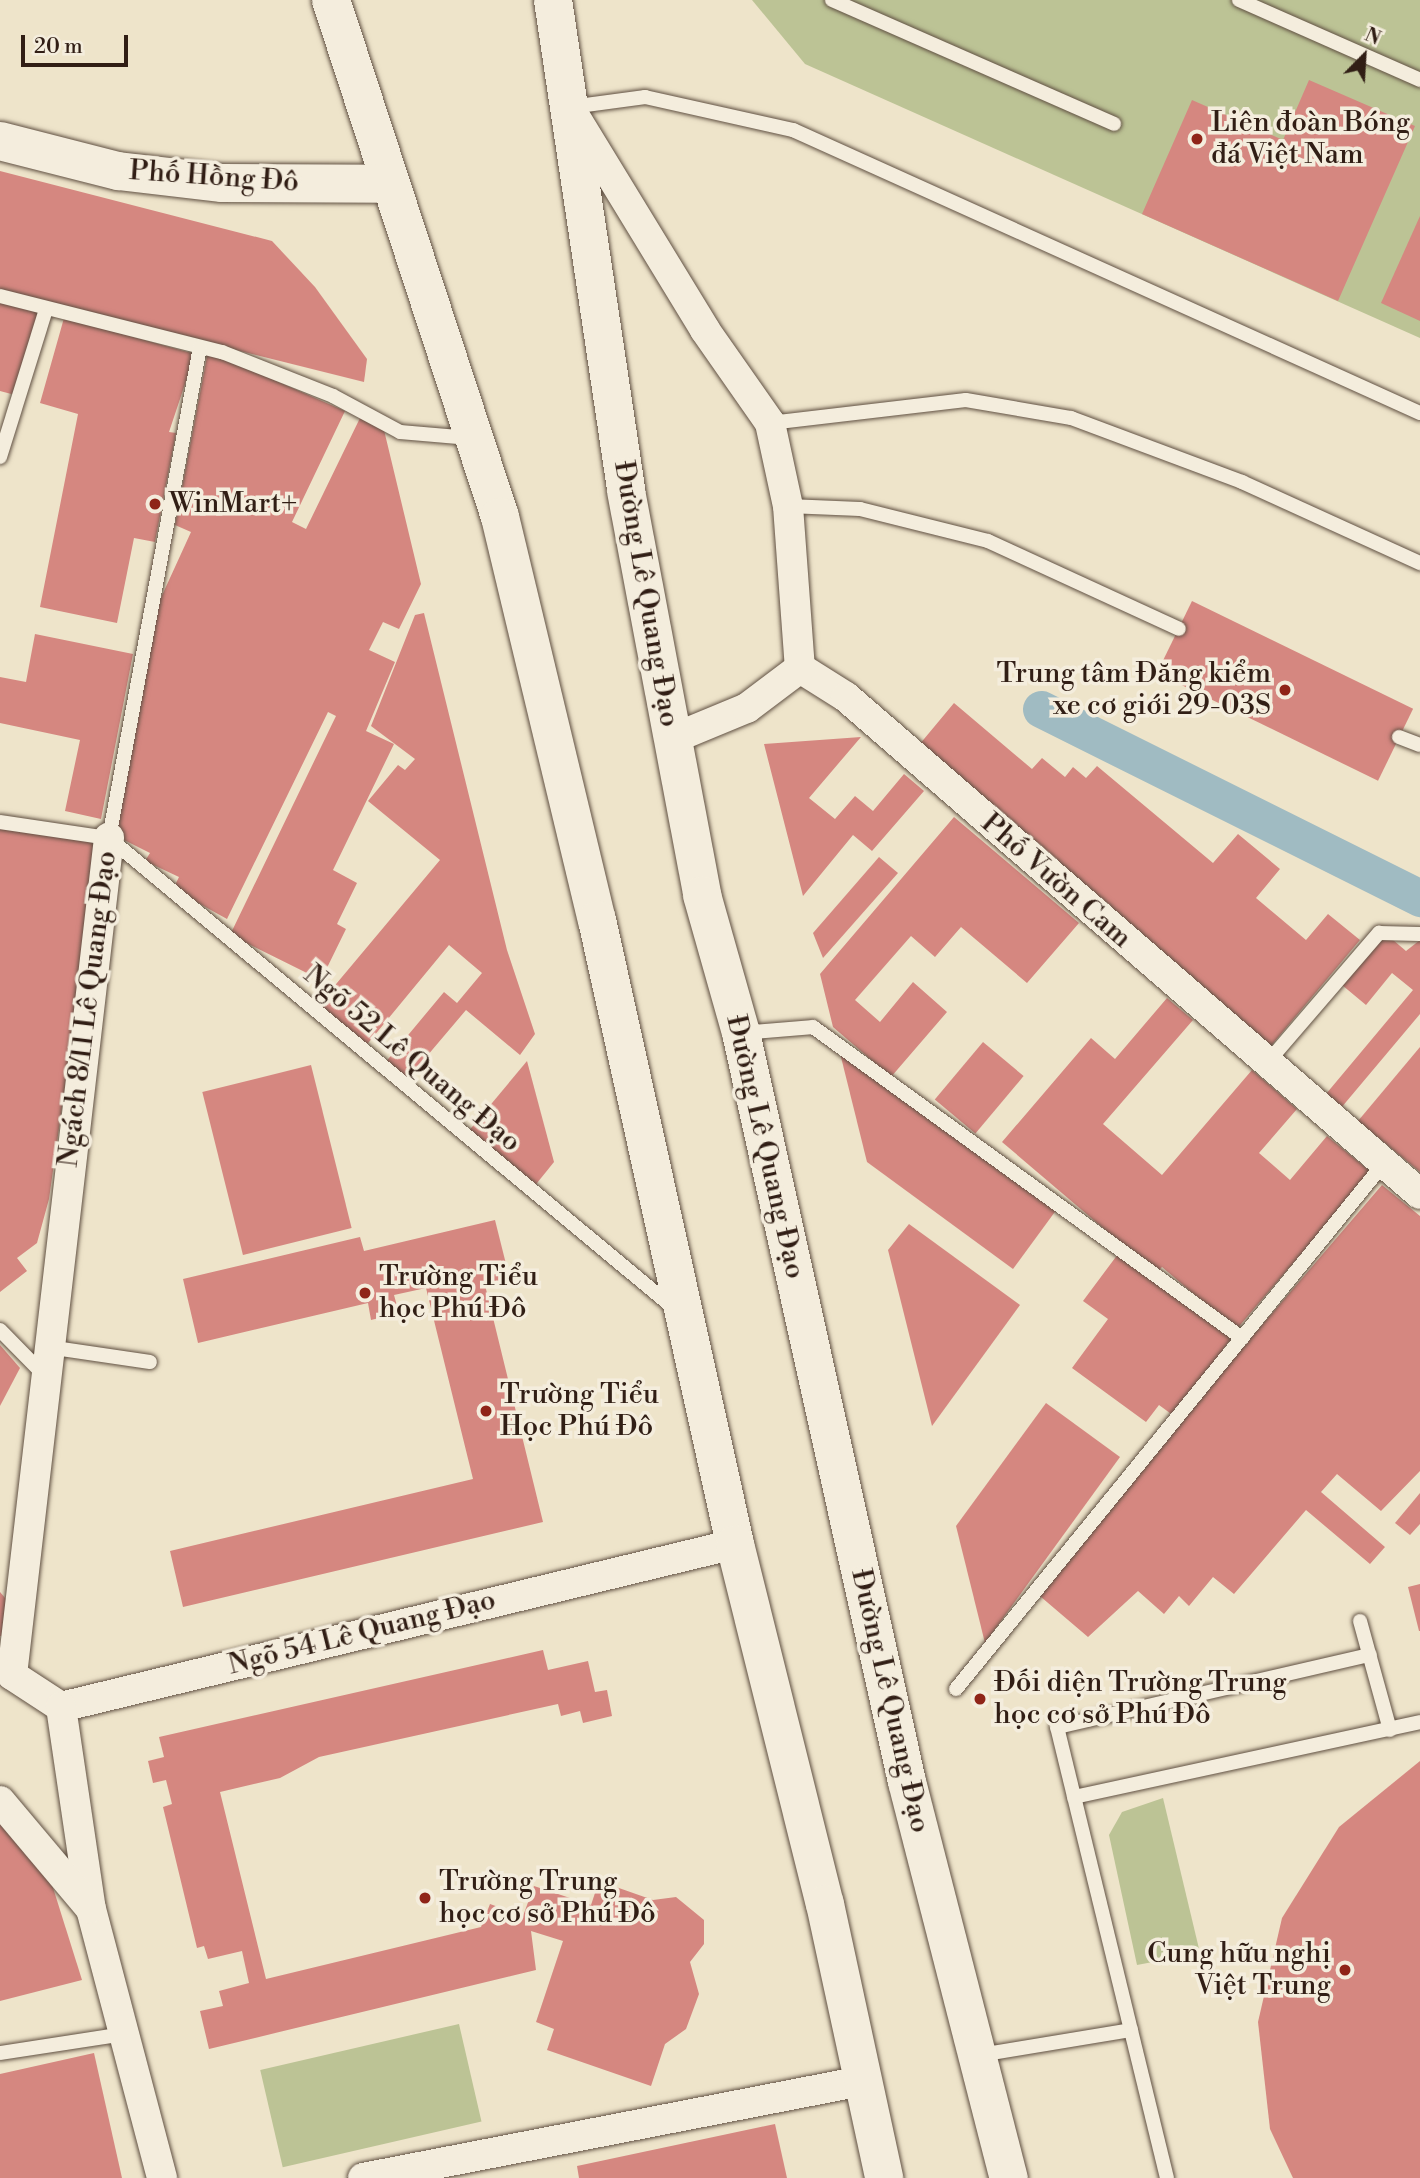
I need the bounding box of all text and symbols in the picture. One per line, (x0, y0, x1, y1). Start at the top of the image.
scale bar (24, 21, 131, 65)
north arrow (1329, 21, 1399, 91)
text: N (1361, 23, 1384, 51)
text: 20 m (34, 34, 83, 60)
place label: Liên đoàn Bóng đá Việt Nam (1211, 106, 1410, 172)
marker: Liên đoàn Bóng đá Việt Nam (1189, 131, 1205, 147)
street label: Phố Hồng Đô (128, 154, 300, 200)
street label: Đường Lê Quang Đạo (606, 458, 686, 730)
place label: WinMart+ (169, 487, 297, 521)
marker: WinMart+ (147, 496, 163, 512)
place label: Trung tâm Đăng kiểm xe cơ giới 29-03S (996, 657, 1271, 723)
marker: Trung tâm Đăng kiểm xe cơ giới 29-03S (1277, 682, 1293, 698)
street label: Phố Vườn Cam (974, 807, 1138, 955)
street label: Ngách 8/11 Lê Quang Đạo (52, 849, 124, 1169)
street label: Ngõ 52 Lê Quang Đạo (297, 958, 527, 1160)
street label: Đường Lê Quang Đạo (718, 1012, 812, 1282)
place label: Trường Tiểu học Phú Đô (379, 1260, 538, 1326)
marker: Trường Tiểu học Phú Đô (357, 1285, 373, 1301)
place label: Trường Tiểu Học Phú Đô (500, 1378, 659, 1444)
marker: Trường Tiểu Học Phú Đô (478, 1403, 494, 1419)
street label: Đường Lê Quang Đạo (843, 1566, 937, 1836)
street label: Ngõ 54 Lê Quang Đạo (225, 1584, 499, 1682)
place label: Đối diện Trường Trung học cơ sở Phú Đô (994, 1666, 1287, 1732)
marker: Đối diện Trường Trung học cơ sở Phú Đô (972, 1691, 988, 1707)
place label: Trường Trung học cơ sở Phú Đô (439, 1865, 656, 1931)
marker: Trường Trung học cơ sở Phú Đô (417, 1890, 433, 1906)
place label: Cung hữu nghị Việt Trung (1147, 1937, 1331, 2003)
marker: Cung hữu nghị Việt Trung (1337, 1962, 1353, 1978)

